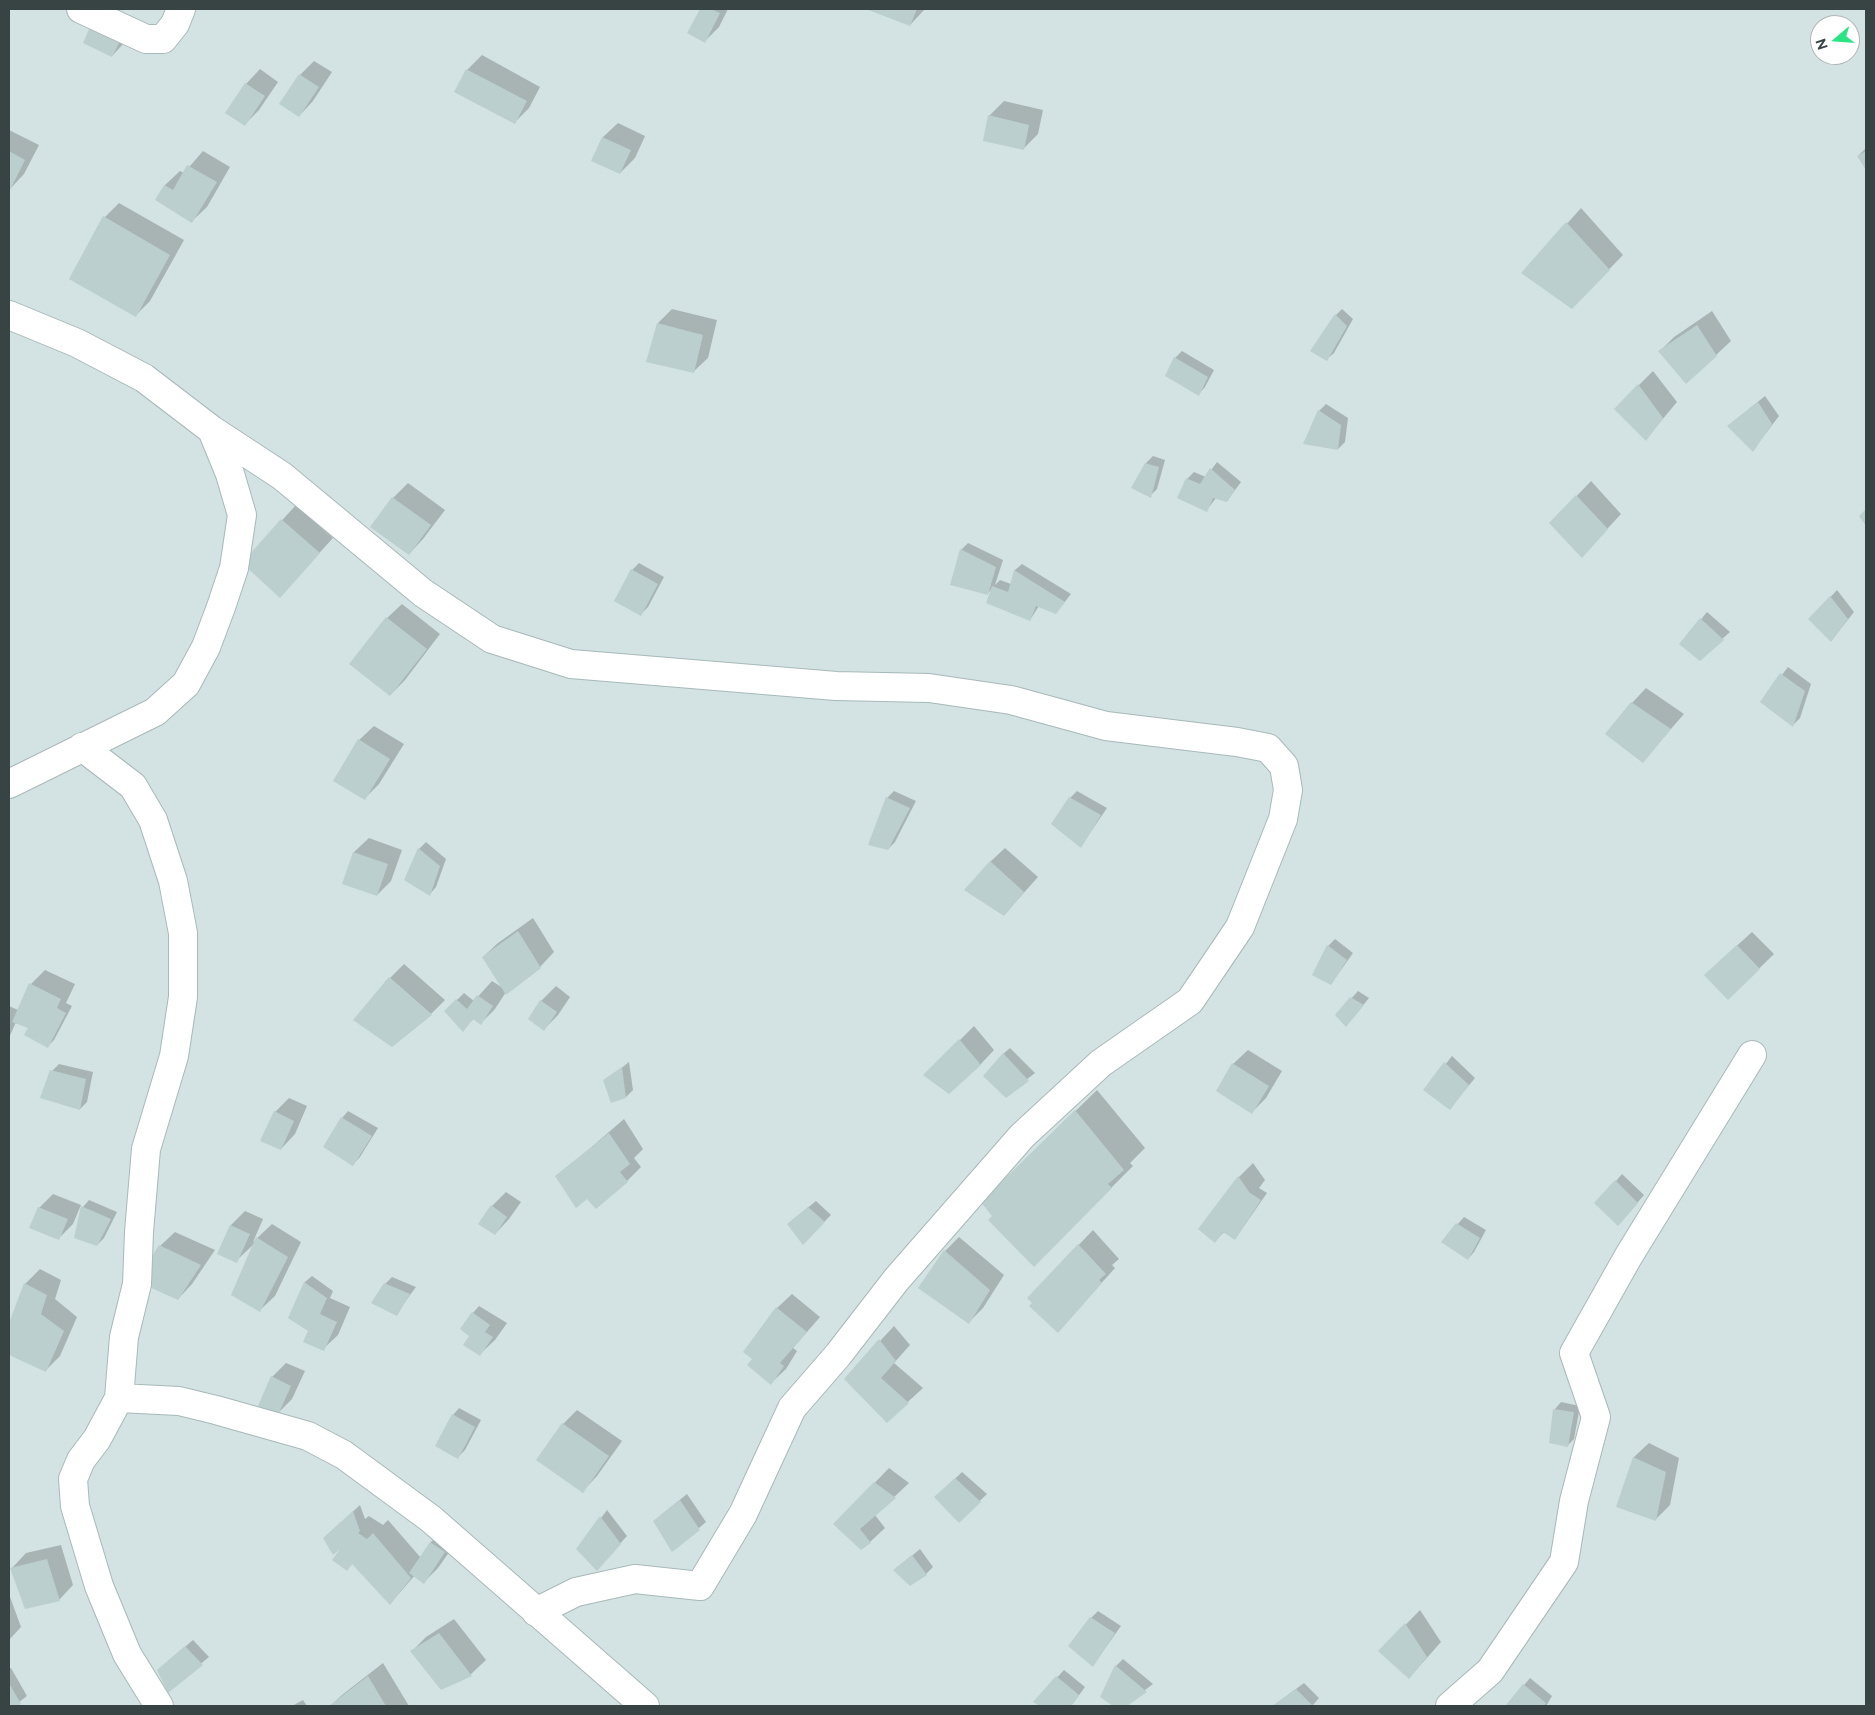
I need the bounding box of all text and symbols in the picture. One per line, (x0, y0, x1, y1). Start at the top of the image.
north arrow (1810, 15, 1860, 65)
text: N (1812, 37, 1831, 52)

